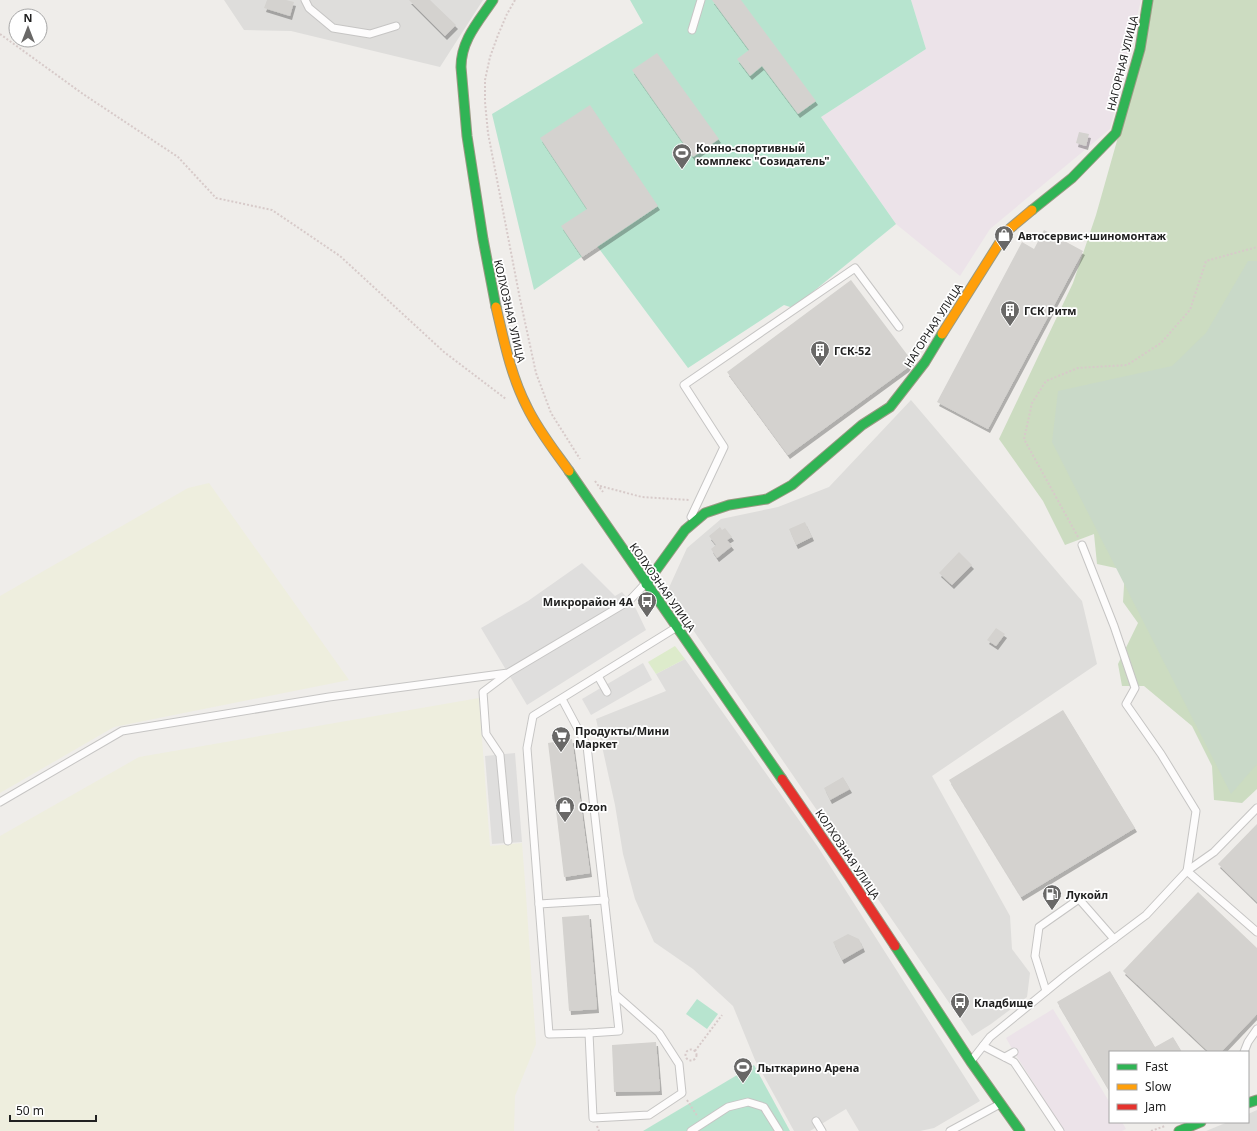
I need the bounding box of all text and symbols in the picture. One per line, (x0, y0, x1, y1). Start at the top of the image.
north arrow (8, 8, 48, 48)
text: N (24, 10, 32, 25)
street label: НАГОРНАЯ УЛИЦА (1103, 13, 1141, 112)
place label: Конно-спортивный комплекс "Созидатель" (696, 140, 830, 168)
sports icon: Конно-спортивный комплекс "Созидатель" (671, 142, 693, 170)
shop icon: Автосервис+шиномонтаж (993, 224, 1015, 252)
place label: Автосервис+шиномонтаж (1018, 228, 1167, 243)
street label: КОЛХОЗНАЯ УЛИЦА (491, 258, 529, 365)
street label: НАГОРНАЯ УЛИЦА (900, 279, 966, 370)
building icon: ГСК Ритм (999, 299, 1021, 327)
place label: ГСК Ритм (1024, 303, 1077, 318)
building icon: ГСК-52 (809, 339, 831, 367)
place label: ГСК-52 (834, 343, 871, 358)
street label: КОЛХОЗНАЯ УЛИЦА (627, 540, 700, 635)
bus stop icon: Микрорайон 4А (636, 590, 658, 618)
place label: Микрорайон 4А (543, 594, 633, 609)
place label: Продукты/Мини Маркет (575, 723, 669, 751)
supermarket icon: Продукты/Мини Маркет (550, 725, 572, 753)
shop icon: Ozon (554, 795, 576, 823)
place label: Ozon (579, 799, 607, 814)
street label: КОЛХОЗНАЯ УЛИЦА (812, 806, 884, 903)
fuel station icon: Лукойл (1041, 883, 1063, 911)
place label: Лукойл (1066, 887, 1108, 902)
bus stop icon: Кладбище (949, 991, 971, 1019)
place label: Кладбище (974, 995, 1033, 1010)
legend (1109, 1051, 1249, 1123)
sports icon: Лыткарино Арена (732, 1056, 754, 1084)
text: Fast (1145, 1058, 1169, 1075)
place label: Лыткарино Арена (757, 1060, 859, 1075)
text: Slow (1145, 1078, 1172, 1095)
scale bar (10, 1097, 96, 1123)
text: Jam (1144, 1098, 1166, 1115)
text: 50 m (16, 1102, 44, 1119)

